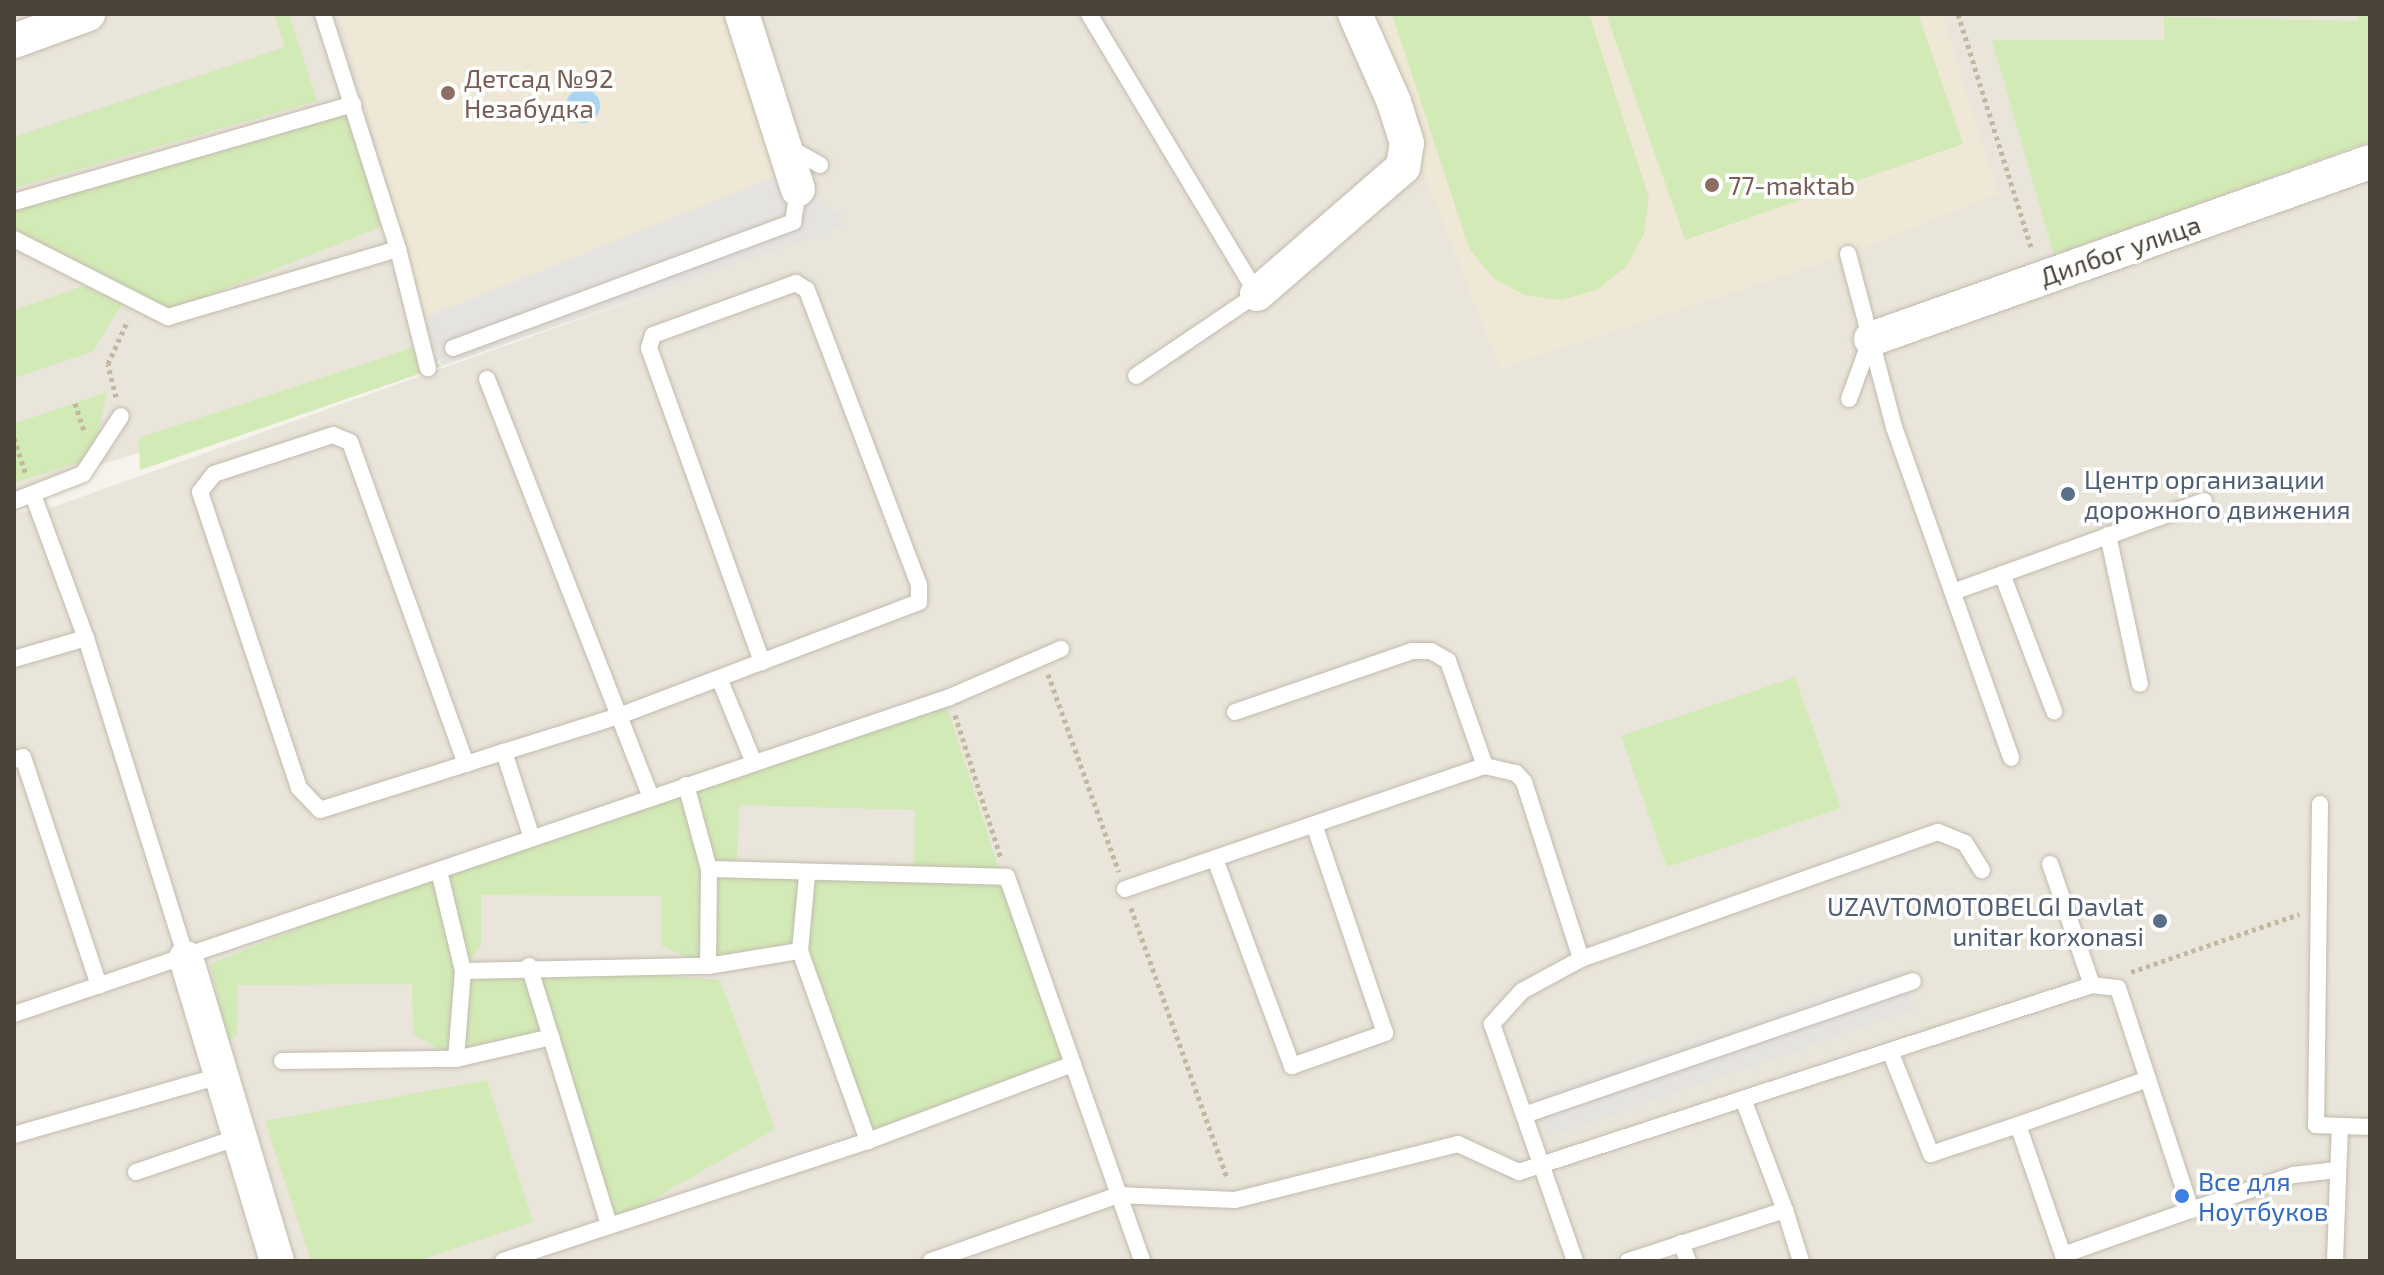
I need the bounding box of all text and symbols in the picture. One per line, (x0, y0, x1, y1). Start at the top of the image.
place label: Детсад №92 Незабудка (464, 62, 614, 124)
marker: Детсад №92 Незабудка (439, 84, 457, 102)
place label: 77-maktab (1728, 169, 1855, 201)
marker: 77-maktab (1703, 176, 1721, 194)
street label: Дилбог улица (2035, 208, 2205, 292)
place label: Центр организации дорожного движения (2084, 463, 2351, 524)
marker: Центр организации дорожного движения (2059, 485, 2077, 503)
place label: UZAVTOMOTOBELGI Davlat unitar korxonasi (1827, 890, 2144, 952)
marker: UZAVTOMOTOBELGI Davlat unitar korxonasi (2151, 912, 2169, 930)
place label: Все для Ноутбуков (2198, 1165, 2328, 1226)
marker: Все для Ноутбуков (2173, 1187, 2191, 1205)

